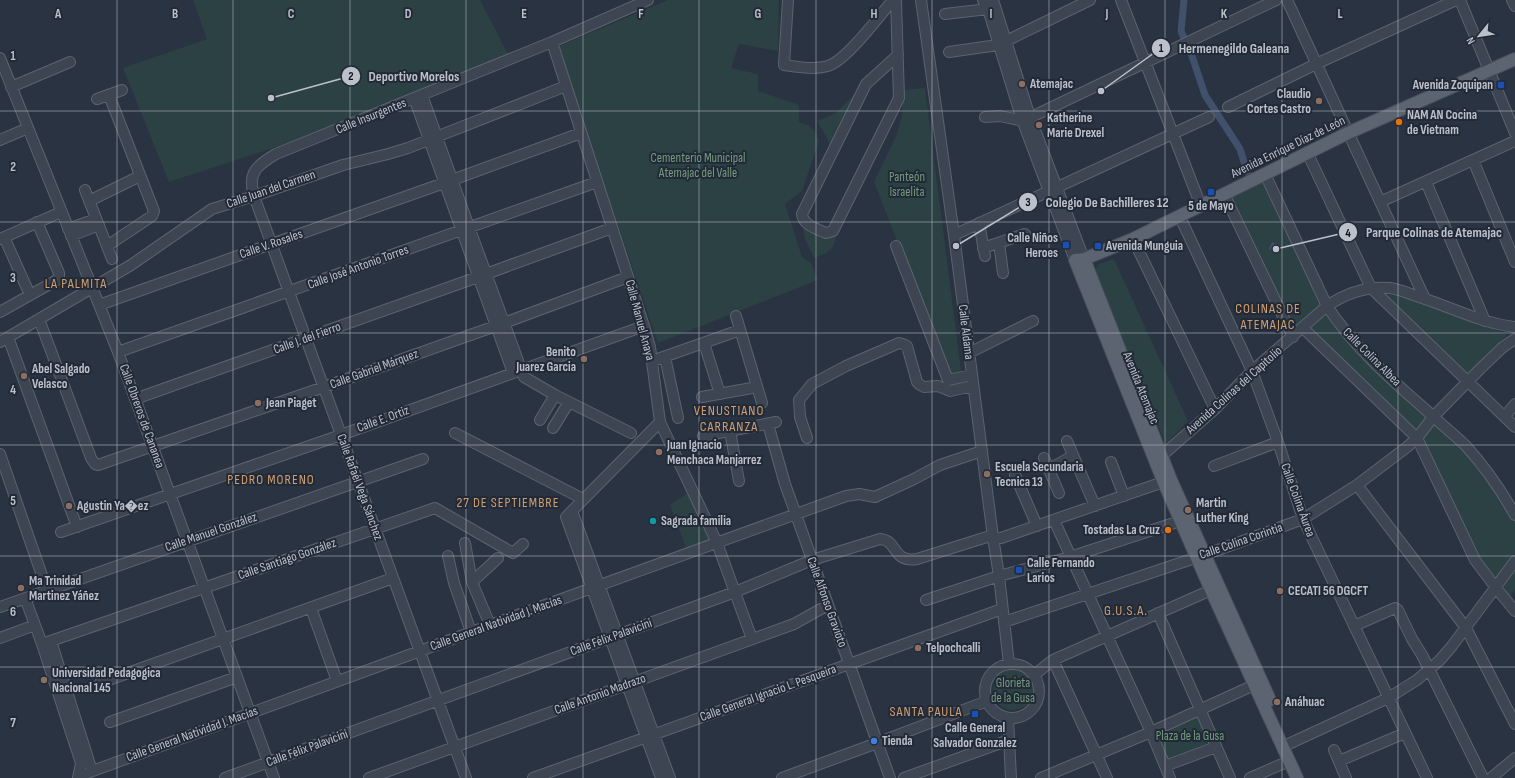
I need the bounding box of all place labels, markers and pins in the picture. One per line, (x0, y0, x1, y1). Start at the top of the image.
callout: Hermenegildo Galeana (1151, 35, 1297, 61)
callout: Deportivo Morelos (341, 63, 467, 89)
place label: Atemajac (1029, 76, 1074, 92)
place label: Avenida Zoquipan (1412, 77, 1493, 93)
marker: Atemajac (1017, 79, 1027, 89)
marker: Avenida Zoquipan (1496, 80, 1506, 90)
place label: Claudio Cortes Castro (1247, 86, 1311, 117)
marker: Claudio Cortes Castro (1314, 96, 1324, 106)
place label: NAM AN Cocina de Vietnam (1407, 107, 1477, 138)
place label: Katherine Marie Drexel (1047, 110, 1105, 141)
marker: NAM AN Cocina de Vietnam (1394, 117, 1404, 127)
marker: Katherine Marie Drexel (1034, 120, 1044, 130)
marker: 5 de Mayo (1206, 187, 1216, 197)
callout: Colegio De Bachilleres 12 (1018, 189, 1177, 215)
place label: 5 de Mayo (1188, 198, 1234, 214)
callout: Parque Colinas de Atemajac (1338, 219, 1510, 245)
place label: Calle Niños Heroes (1007, 230, 1058, 261)
place label: Avenida Munguia (1105, 238, 1183, 254)
marker: Calle Niños Heroes (1061, 240, 1071, 250)
marker: Avenida Munguia (1093, 241, 1103, 251)
place label: Benito Juarez Garcia (515, 344, 576, 375)
marker: Benito Juarez Garcia (579, 354, 589, 364)
place label: Abel Salgado Velasco (31, 361, 90, 392)
marker: Abel Salgado Velasco (19, 371, 29, 381)
place label: Jean Piaget (265, 395, 317, 411)
marker: Jean Piaget (253, 398, 263, 408)
place label: Juan Ignacio Menchaca Manjarrez (666, 437, 762, 468)
marker: Juan Ignacio Menchaca Manjarrez (654, 447, 664, 457)
place label: Escuela Secundaria Tecnica 13 (995, 459, 1084, 490)
marker: Escuela Secundaria Tecnica 13 (982, 469, 992, 479)
place label: Martin Luther King (1196, 495, 1249, 526)
place label: Agustin Ya�ez (76, 498, 148, 514)
marker: Agustin Ya�ez (64, 501, 74, 511)
marker: Martin Luther King (1183, 505, 1193, 515)
place label: Sagrada familia (661, 513, 731, 529)
marker: Sagrada familia (648, 516, 658, 526)
place label: Tostadas La Cruz (1083, 522, 1160, 538)
marker: Tostadas La Cruz (1163, 525, 1173, 535)
place label: Calle Fernando Larios (1027, 555, 1095, 586)
marker: Calle Fernando Larios (1014, 565, 1024, 575)
place label: Ma Trinidad Martinez Yáñez (29, 573, 99, 604)
marker: Ma Trinidad Martinez Yáñez (16, 583, 26, 593)
place label: CECATI 56 DGCFT (1288, 583, 1369, 599)
marker: CECATI 56 DGCFT (1275, 586, 1285, 596)
place label: Telpochcalli (926, 640, 981, 656)
marker: Telpochcalli (913, 643, 923, 653)
place label: Universidad Pedagogica Nacional 145 (52, 665, 161, 696)
marker: Universidad Pedagogica Nacional 145 (39, 675, 49, 685)
place label: Anáhuac (1284, 694, 1325, 710)
marker: Anáhuac (1272, 697, 1282, 707)
marker: Calle General Salvador Gonzalez (970, 709, 980, 719)
place label: Calle General Salvador Gonzalez (933, 720, 1017, 751)
place label: Tienda (882, 733, 913, 749)
marker: Tienda (869, 736, 879, 746)

